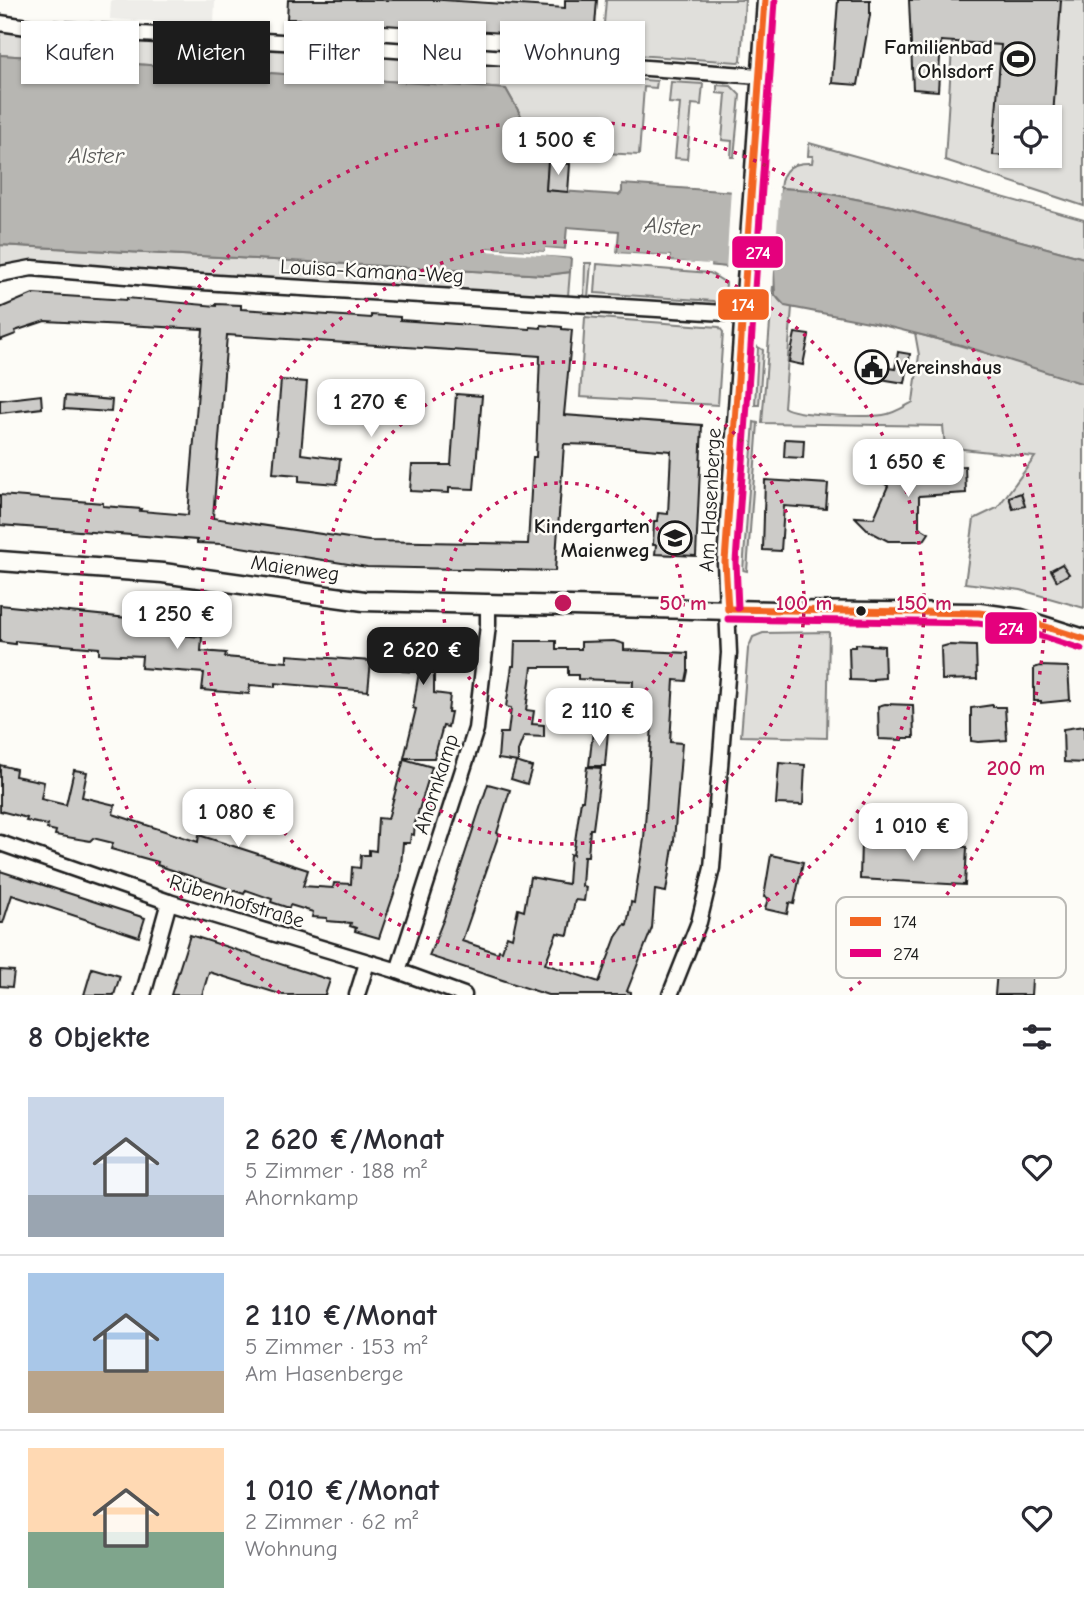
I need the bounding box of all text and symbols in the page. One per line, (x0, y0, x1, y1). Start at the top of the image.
chip: Kaufen (21, 21, 139, 84)
chip: Mieten (153, 21, 270, 84)
chip: Filter (284, 21, 384, 84)
chip: Neu (398, 21, 486, 84)
chip: Wohnung (500, 21, 645, 84)
place label: Familienbad Ohlsdorf (884, 35, 994, 83)
sports icon: Familienbad Ohlsdorf (999, 40, 1037, 78)
map controls (999, 105, 1062, 168)
button: locate (999, 105, 1062, 168)
pin: 1 500 € (493, 118, 623, 177)
text: 1 500 € (518, 126, 598, 153)
water label: Alster (67, 142, 125, 169)
water label: Alster (642, 211, 701, 242)
line badge: 274 (731, 235, 784, 269)
text: 274 (745, 242, 771, 264)
street label: Louisa-Kamana-Weg (279, 254, 465, 288)
line badge: 174 (717, 288, 770, 321)
text: 174 (731, 294, 755, 316)
public building icon: Vereinshaus (853, 348, 891, 386)
place label: Vereinshaus (896, 355, 1002, 379)
pin: 1 270 € (306, 380, 436, 439)
text: 1 270 € (333, 388, 409, 415)
street label: Am Hasenberge (694, 427, 726, 573)
pin: 1 650 € (843, 440, 973, 499)
text: 1 650 € (869, 448, 947, 475)
place label: Kindergarten Maienweg (534, 514, 650, 562)
school or university icon: Kindergarten Maienweg (656, 519, 694, 557)
street label: Maienweg (249, 550, 341, 586)
centre of rings (551, 591, 575, 615)
text: 50 m (659, 591, 707, 615)
text: 100 m (776, 591, 832, 615)
text: 150 m (896, 591, 952, 615)
pin: 1 250 € (112, 592, 242, 651)
text: 1 250 € (138, 600, 216, 627)
unlabelled marker (854, 604, 868, 618)
line badge: 274 (984, 611, 1038, 645)
text: 274 (998, 618, 1024, 640)
pin: 2 620 € (358, 628, 488, 687)
text: 2 620 € (383, 636, 463, 663)
pin: 2 110 € (534, 688, 664, 748)
text: 2 110 € (562, 697, 636, 724)
street label: Ahornkamp (409, 731, 463, 837)
text: 200 m (987, 756, 1045, 780)
pin: 1 080 € (173, 790, 303, 849)
text: 1 080 € (198, 798, 278, 825)
pin: 1 010 € (848, 804, 978, 863)
text: 1 010 € (875, 812, 951, 839)
street label: Rübenhofstraße (167, 869, 307, 933)
legend (836, 897, 1066, 978)
text: 174 (893, 911, 917, 933)
text: 274 (893, 943, 920, 965)
icon: filters (1018, 1018, 1056, 1056)
text: 8 Objekte (28, 1020, 150, 1055)
text: 2 620 €/Monat (245, 1122, 444, 1157)
icon: home (84, 1125, 168, 1209)
icon: heart (1018, 1148, 1056, 1186)
text: 5 Zimmer · 188 m² (245, 1157, 427, 1184)
text: Ahornkamp (245, 1184, 358, 1211)
text: 2 110 €/Monat (245, 1298, 437, 1333)
icon: home (84, 1301, 168, 1385)
icon: heart (1018, 1324, 1056, 1362)
text: 5 Zimmer · 153 m² (245, 1333, 428, 1360)
text: Am Hasenberge (245, 1360, 403, 1387)
text: 1 010 €/Monat (245, 1473, 439, 1508)
icon: home (84, 1476, 168, 1560)
icon: heart (1018, 1499, 1056, 1537)
text: 2 Zimmer · 62 m² (245, 1508, 418, 1535)
text: Wohnung (245, 1535, 338, 1562)

